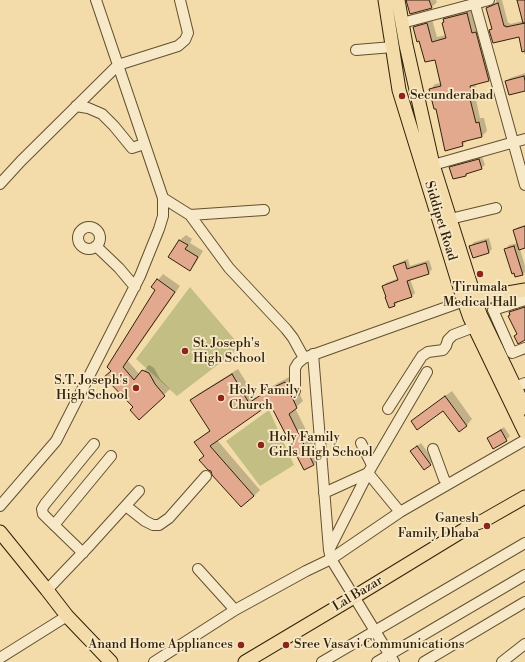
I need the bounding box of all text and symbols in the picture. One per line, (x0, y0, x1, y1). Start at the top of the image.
place label: Secunderabad (410, 88, 493, 104)
marker: Secunderabad (397, 91, 407, 101)
street label: Siddipet Road (421, 179, 459, 263)
marker: Tirumala Medical Hall (475, 269, 485, 279)
place label: Tirumala Medical Hall (443, 280, 517, 311)
place label: St. Joseph's High School (193, 336, 265, 367)
marker: St. Joseph's High School (180, 346, 190, 356)
place label: S.T. Joseph's High School (54, 373, 128, 404)
marker: S.T. Joseph's High School (131, 383, 141, 393)
place label: Holy Family Church (229, 383, 300, 414)
marker: Holy Family Church (216, 393, 226, 403)
place label: Holy Family Girls High School (269, 430, 372, 461)
marker: Holy Family Girls High School (256, 440, 266, 450)
place label: Ganesh Family Dhaba (398, 511, 479, 542)
marker: Ganesh Family Dhaba (482, 521, 492, 531)
street label: Lal Bazar (330, 573, 386, 615)
place label: Anand Home Appliances (88, 637, 233, 653)
place label: Sree Vasavi Communications (294, 637, 464, 653)
marker: Anand Home Appliances (236, 640, 246, 650)
marker: Sree Vasavi Communications (281, 640, 291, 650)

